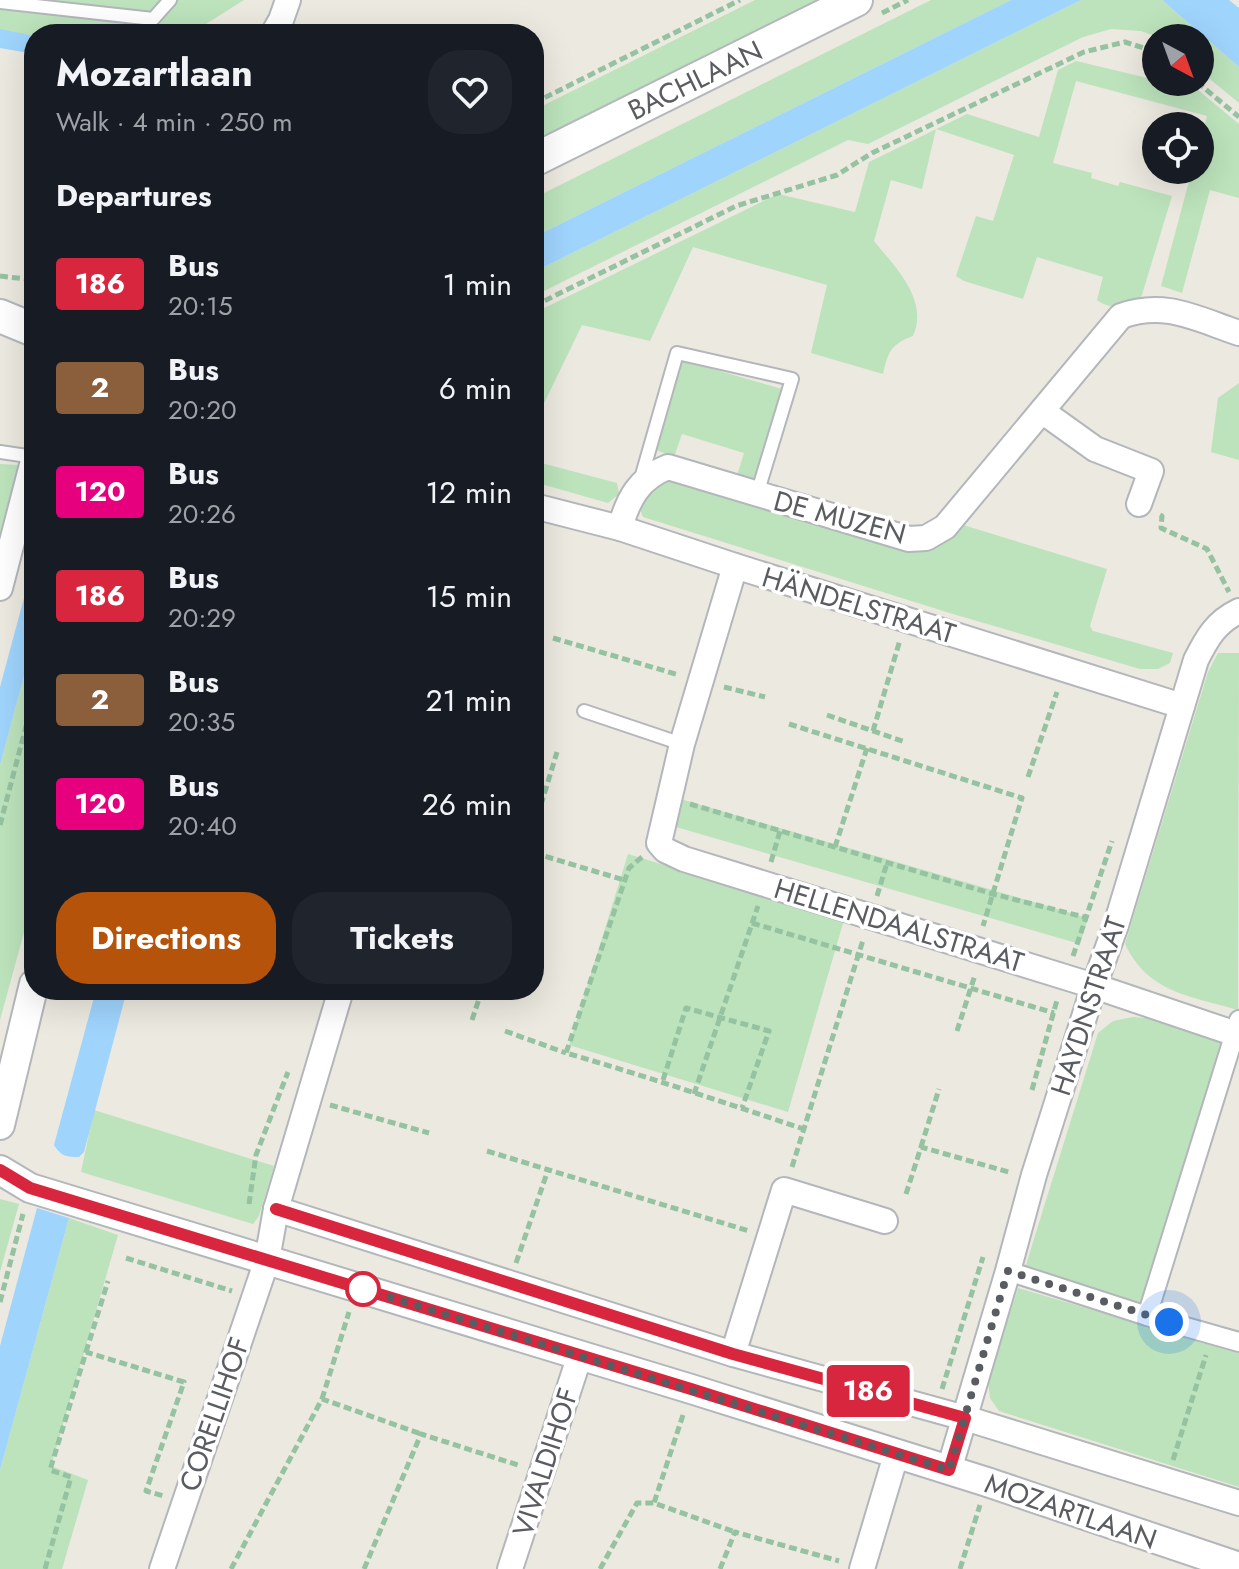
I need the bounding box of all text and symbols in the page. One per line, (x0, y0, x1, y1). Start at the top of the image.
north arrow (1142, 24, 1214, 96)
map controls (1142, 24, 1214, 184)
street label: BACHLAAN (621, 30, 769, 131)
text: Mozartlaan (56, 45, 253, 100)
button: heart (428, 50, 512, 134)
text: Walk · 4 min · 250 m (56, 103, 293, 141)
button: locate (1142, 112, 1214, 184)
text: Departures (56, 174, 212, 217)
text: Bus (168, 244, 219, 287)
text: 186 (75, 263, 125, 304)
text: 1 min (443, 263, 512, 306)
text: 20:15 (168, 287, 233, 325)
text: Bus (168, 348, 219, 391)
text: 2 (91, 367, 109, 408)
text: 6 min (439, 367, 512, 410)
text: 20:20 (168, 391, 237, 429)
text: Bus (168, 452, 219, 495)
text: 120 (74, 471, 126, 512)
text: 12 min (425, 471, 512, 514)
street label: DE MUZEN (769, 480, 911, 555)
text: 20:26 (168, 495, 236, 533)
text: Bus (168, 556, 219, 599)
street label: HÄNDELSTRAAT (757, 557, 961, 654)
text: 186 (75, 575, 125, 616)
text: 15 min (426, 575, 512, 618)
text: 20:29 (168, 599, 236, 637)
text: Bus (168, 660, 219, 703)
text: 2 (91, 679, 109, 720)
text: 21 min (425, 679, 512, 722)
text: 20:35 (168, 703, 235, 741)
text: Bus (168, 764, 219, 807)
text: 120 (74, 783, 126, 824)
text: 26 min (422, 783, 512, 826)
text: 20:40 (168, 807, 237, 845)
street label: HELLENDAALSTRAAT (769, 868, 1029, 983)
button: Directions (56, 892, 276, 984)
button: Tickets (292, 892, 512, 984)
street label: HAYDNSTRAAT (1040, 911, 1137, 1101)
unlabelled marker (346, 1272, 380, 1306)
your location (1149, 1302, 1189, 1342)
street label: CORELLIHOF (169, 1332, 260, 1497)
line badge: 186 (822, 1365, 914, 1417)
text: 186 (843, 1370, 893, 1411)
street label: VIVALDIHOF (502, 1383, 589, 1542)
street label: MOZARTLAAN (979, 1463, 1162, 1560)

